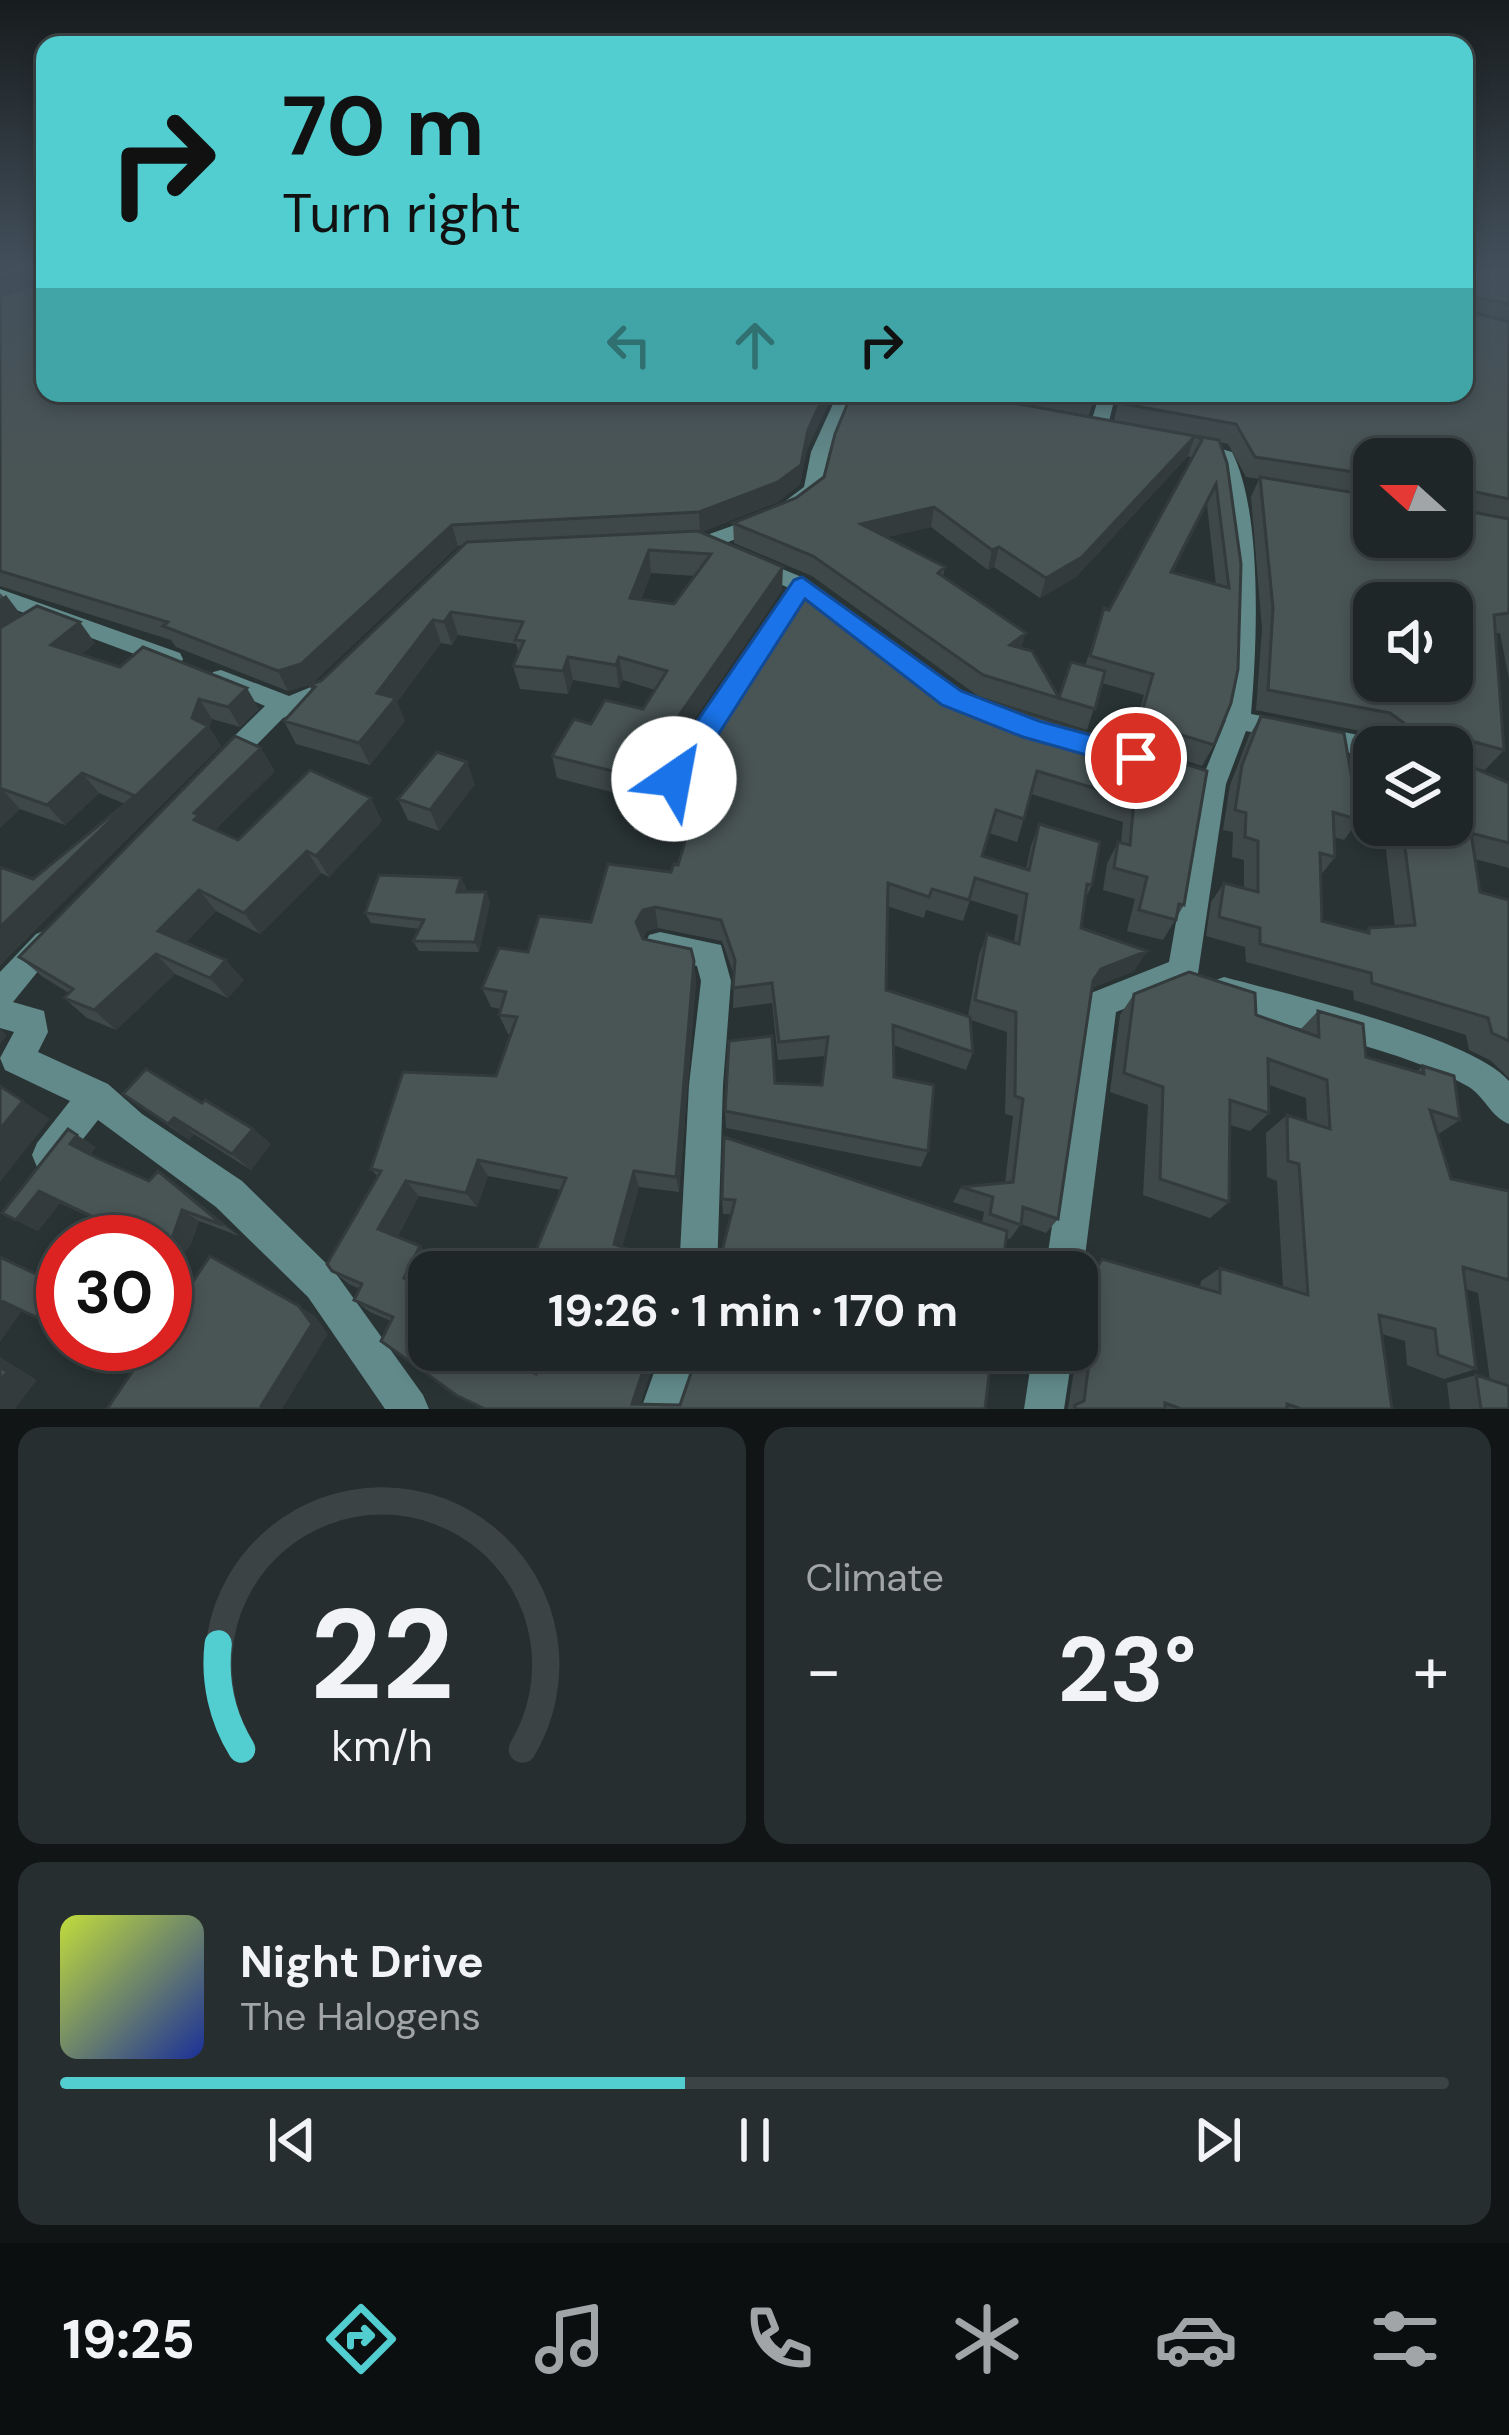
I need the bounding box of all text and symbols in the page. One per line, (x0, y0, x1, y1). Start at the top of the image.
text: 70 m (282, 72, 485, 181)
icon: right (84, 84, 240, 240)
text: Turn right (282, 178, 521, 249)
icon: left (596, 312, 662, 378)
icon: ahead (722, 312, 788, 378)
icon: right (848, 312, 914, 378)
north arrow (1353, 438, 1473, 558)
map controls (1353, 438, 1473, 846)
button: sound (1353, 582, 1473, 702)
pin (1085, 707, 1187, 809)
position arrow (611, 716, 737, 842)
icon: arrive (1103, 725, 1169, 791)
button: layers (1353, 726, 1473, 846)
speed limit sign: 30 (36, 1215, 192, 1371)
text: 19:26 · 1 min · 170 m (548, 1281, 958, 1340)
text: Climate (806, 1552, 944, 1603)
text: 22 (310, 1574, 454, 1737)
text: 23° (1058, 1612, 1197, 1729)
text: − (806, 1628, 842, 1713)
text: + (1413, 1628, 1449, 1713)
text: km/h (331, 1717, 432, 1773)
text: Night Drive (240, 1932, 484, 1991)
text: The Halogens (240, 1991, 481, 2042)
icon: previous (259, 2107, 325, 2173)
icon: pause (722, 2107, 788, 2173)
icon: next (1185, 2107, 1251, 2173)
icon: directions (319, 2297, 403, 2381)
icon: music (528, 2297, 612, 2381)
icon: phone (737, 2297, 821, 2381)
icon: climate (945, 2297, 1029, 2381)
icon: car (1154, 2297, 1238, 2381)
icon: filters (1363, 2297, 1447, 2381)
text: 19:25 (62, 2304, 195, 2375)

